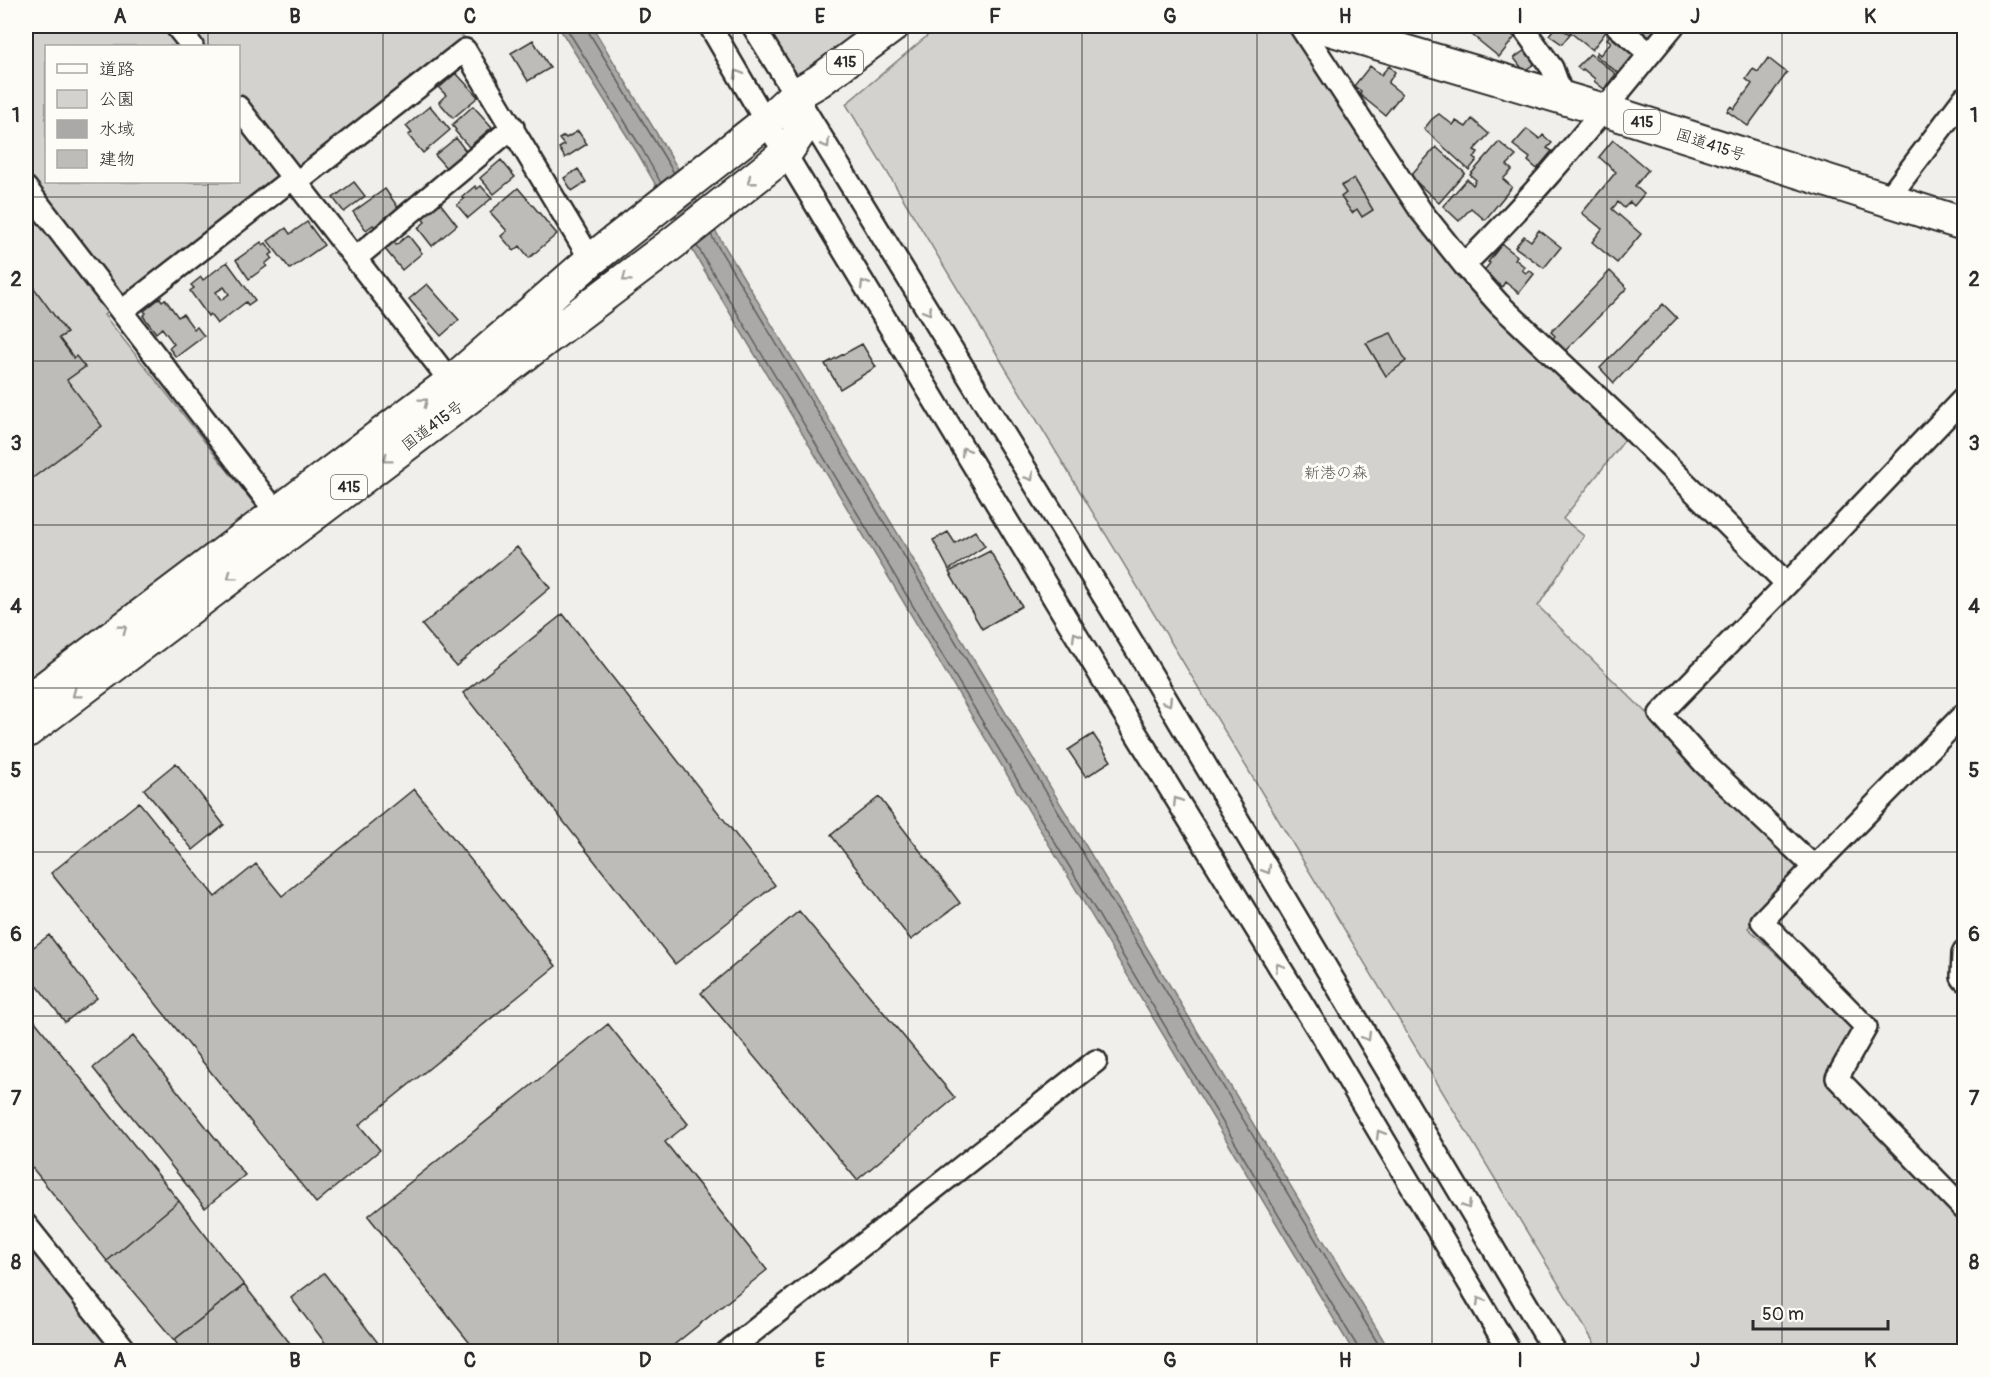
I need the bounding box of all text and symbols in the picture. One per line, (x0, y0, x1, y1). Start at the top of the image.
text: A (114, 4, 127, 29)
text: B (289, 4, 301, 29)
text: C (464, 4, 476, 29)
text: D (639, 4, 652, 29)
text: E (815, 4, 826, 29)
text: F (989, 4, 1001, 29)
text: G (1163, 4, 1177, 29)
text: H (1339, 4, 1352, 29)
text: I (1517, 4, 1523, 29)
text: J (1690, 4, 1700, 29)
text: K (1864, 4, 1876, 29)
legend (45, 45, 240, 183)
road number: 415 (827, 50, 863, 74)
text: 道路 (99, 58, 135, 81)
one-way arrow (733, 70, 745, 80)
text: 公園 (99, 88, 135, 111)
text: 1 (12, 103, 20, 128)
text: 1 (1970, 103, 1978, 128)
road number: 415 (1624, 110, 1660, 134)
text: 水域 (99, 118, 135, 141)
street label: 国道415号 (1673, 124, 1748, 166)
one-way arrow (818, 138, 829, 149)
text: 建物 (99, 148, 135, 171)
one-way arrow (747, 174, 758, 185)
text: 2 (10, 267, 22, 292)
text: 2 (1968, 267, 1980, 292)
one-way arrow (622, 271, 633, 282)
one-way arrow (860, 280, 871, 290)
one-way arrow (920, 304, 931, 315)
street label: 国道415号 (398, 396, 467, 456)
one-way arrow (417, 399, 428, 410)
text: 3 (10, 431, 22, 456)
text: 3 (1968, 431, 1980, 456)
one-way arrow (960, 447, 972, 457)
one-way arrow (382, 452, 393, 463)
park label: 新港の森 (1304, 463, 1368, 483)
one-way arrow (1022, 471, 1034, 481)
road number: 415 (331, 475, 367, 499)
one-way arrow (227, 569, 238, 580)
text: 4 (10, 594, 22, 619)
text: 4 (1968, 594, 1980, 619)
one-way arrow (116, 625, 127, 636)
one-way arrow (1072, 632, 1084, 642)
one-way arrow (71, 687, 82, 698)
one-way arrow (1160, 696, 1172, 706)
text: 5 (11, 758, 22, 783)
text: 5 (1969, 758, 1980, 783)
one-way arrow (1172, 797, 1184, 807)
one-way arrow (1260, 864, 1271, 874)
text: 6 (10, 922, 22, 947)
text: 6 (1968, 922, 1980, 947)
one-way arrow (1275, 963, 1287, 973)
one-way arrow (1359, 1031, 1371, 1041)
text: 7 (11, 1086, 22, 1111)
text: 7 (1969, 1086, 1980, 1111)
one-way arrow (1376, 1130, 1387, 1140)
one-way arrow (1460, 1199, 1471, 1209)
text: 8 (11, 1250, 21, 1275)
text: 8 (1969, 1250, 1979, 1275)
scale bar (1753, 1293, 1888, 1331)
one-way arrow (1475, 1297, 1487, 1307)
text: 50 m (1762, 1303, 1804, 1326)
text: A (114, 1348, 127, 1373)
text: B (289, 1348, 301, 1373)
text: C (464, 1348, 476, 1373)
text: D (639, 1348, 652, 1373)
text: E (815, 1348, 826, 1373)
text: F (989, 1348, 1001, 1373)
text: G (1163, 1348, 1177, 1373)
text: H (1339, 1348, 1352, 1373)
text: I (1517, 1348, 1523, 1373)
text: J (1690, 1348, 1700, 1373)
text: K (1864, 1348, 1876, 1373)

